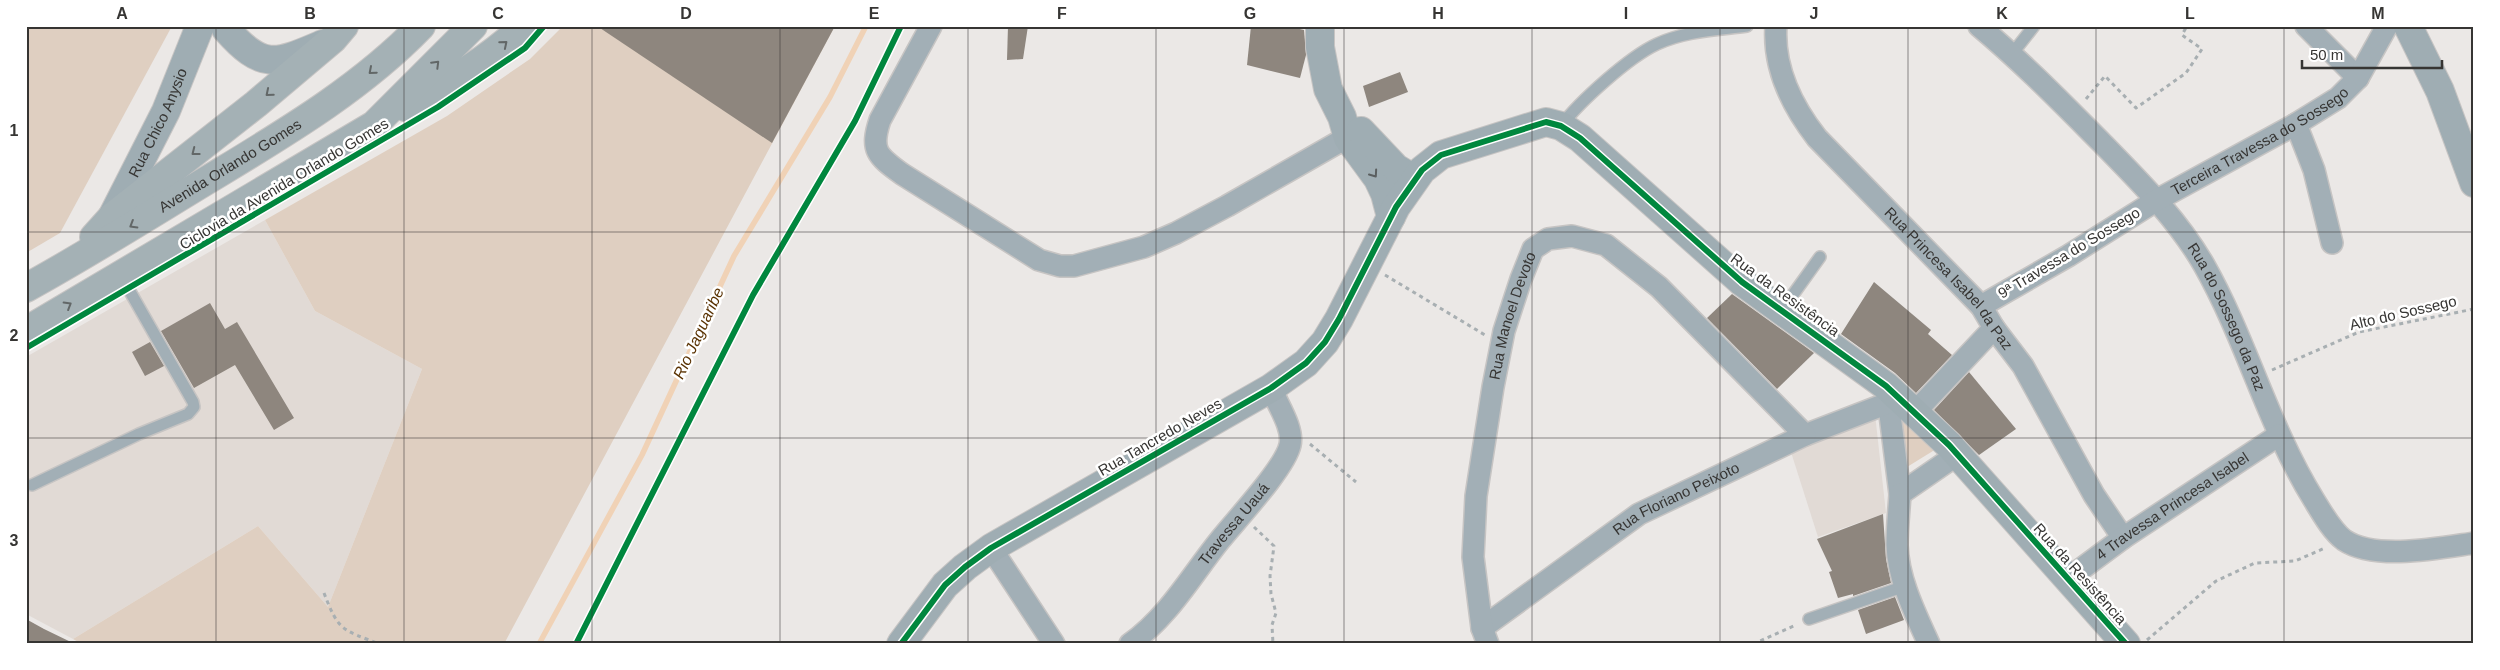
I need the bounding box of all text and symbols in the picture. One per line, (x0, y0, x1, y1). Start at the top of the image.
text: A (116, 5, 128, 22)
text: B (304, 5, 316, 22)
text: C (492, 5, 504, 22)
text: D (680, 5, 692, 22)
text: E (869, 5, 880, 22)
text: F (1057, 5, 1067, 22)
text: G (1244, 5, 1256, 22)
text: H (1432, 5, 1444, 22)
text: I (1624, 5, 1628, 22)
text: J (1810, 5, 1818, 22)
text: K (1996, 5, 2008, 22)
text: L (2185, 5, 2195, 22)
text: M (2371, 5, 2385, 22)
scale bar (2302, 38, 2442, 70)
one-way arrow (498, 41, 507, 50)
text: 50 m (2310, 46, 2343, 63)
one-way arrow (430, 61, 439, 70)
one-way arrow (369, 65, 378, 74)
street label: Rua Chico Anysio (125, 66, 190, 180)
street label: Terceira Travessa do Sossego (2168, 83, 2352, 199)
one-way arrow (266, 87, 275, 95)
street label: Ciclovia da Avenida Orlando Gomes (176, 114, 391, 253)
street label: Avenida Orlando Gomes (156, 115, 304, 216)
text: 1 (10, 122, 19, 139)
one-way arrow (191, 146, 200, 155)
one-way arrow (1368, 168, 1377, 178)
street label: 9ª Travessa do Sossego (1995, 203, 2143, 302)
street label: Rua Princesa Isabel da Paz (1881, 204, 2016, 353)
one-way arrow (130, 219, 139, 229)
street label: Rua do Sossego da Paz (2184, 240, 2269, 393)
street label: Rua Manoel Devoto (1486, 249, 1539, 381)
street label: Rua da Resistência (1728, 249, 1843, 340)
water label: Rio Jaguaribe (670, 285, 727, 382)
street label: Alto do Sossego (2348, 292, 2458, 333)
one-way arrow (62, 302, 71, 312)
text: 2 (10, 327, 19, 344)
street label: Rua Tancredo Neves (1095, 394, 1225, 479)
street label: 4 Travessa Princesa Isabel (2093, 448, 2252, 563)
street label: Rua Floriano Peixoto (1609, 459, 1742, 538)
street label: Travessa Uauá (1195, 479, 1273, 568)
street label: Rua da Resistência (2031, 520, 2131, 628)
text: 3 (10, 532, 19, 549)

